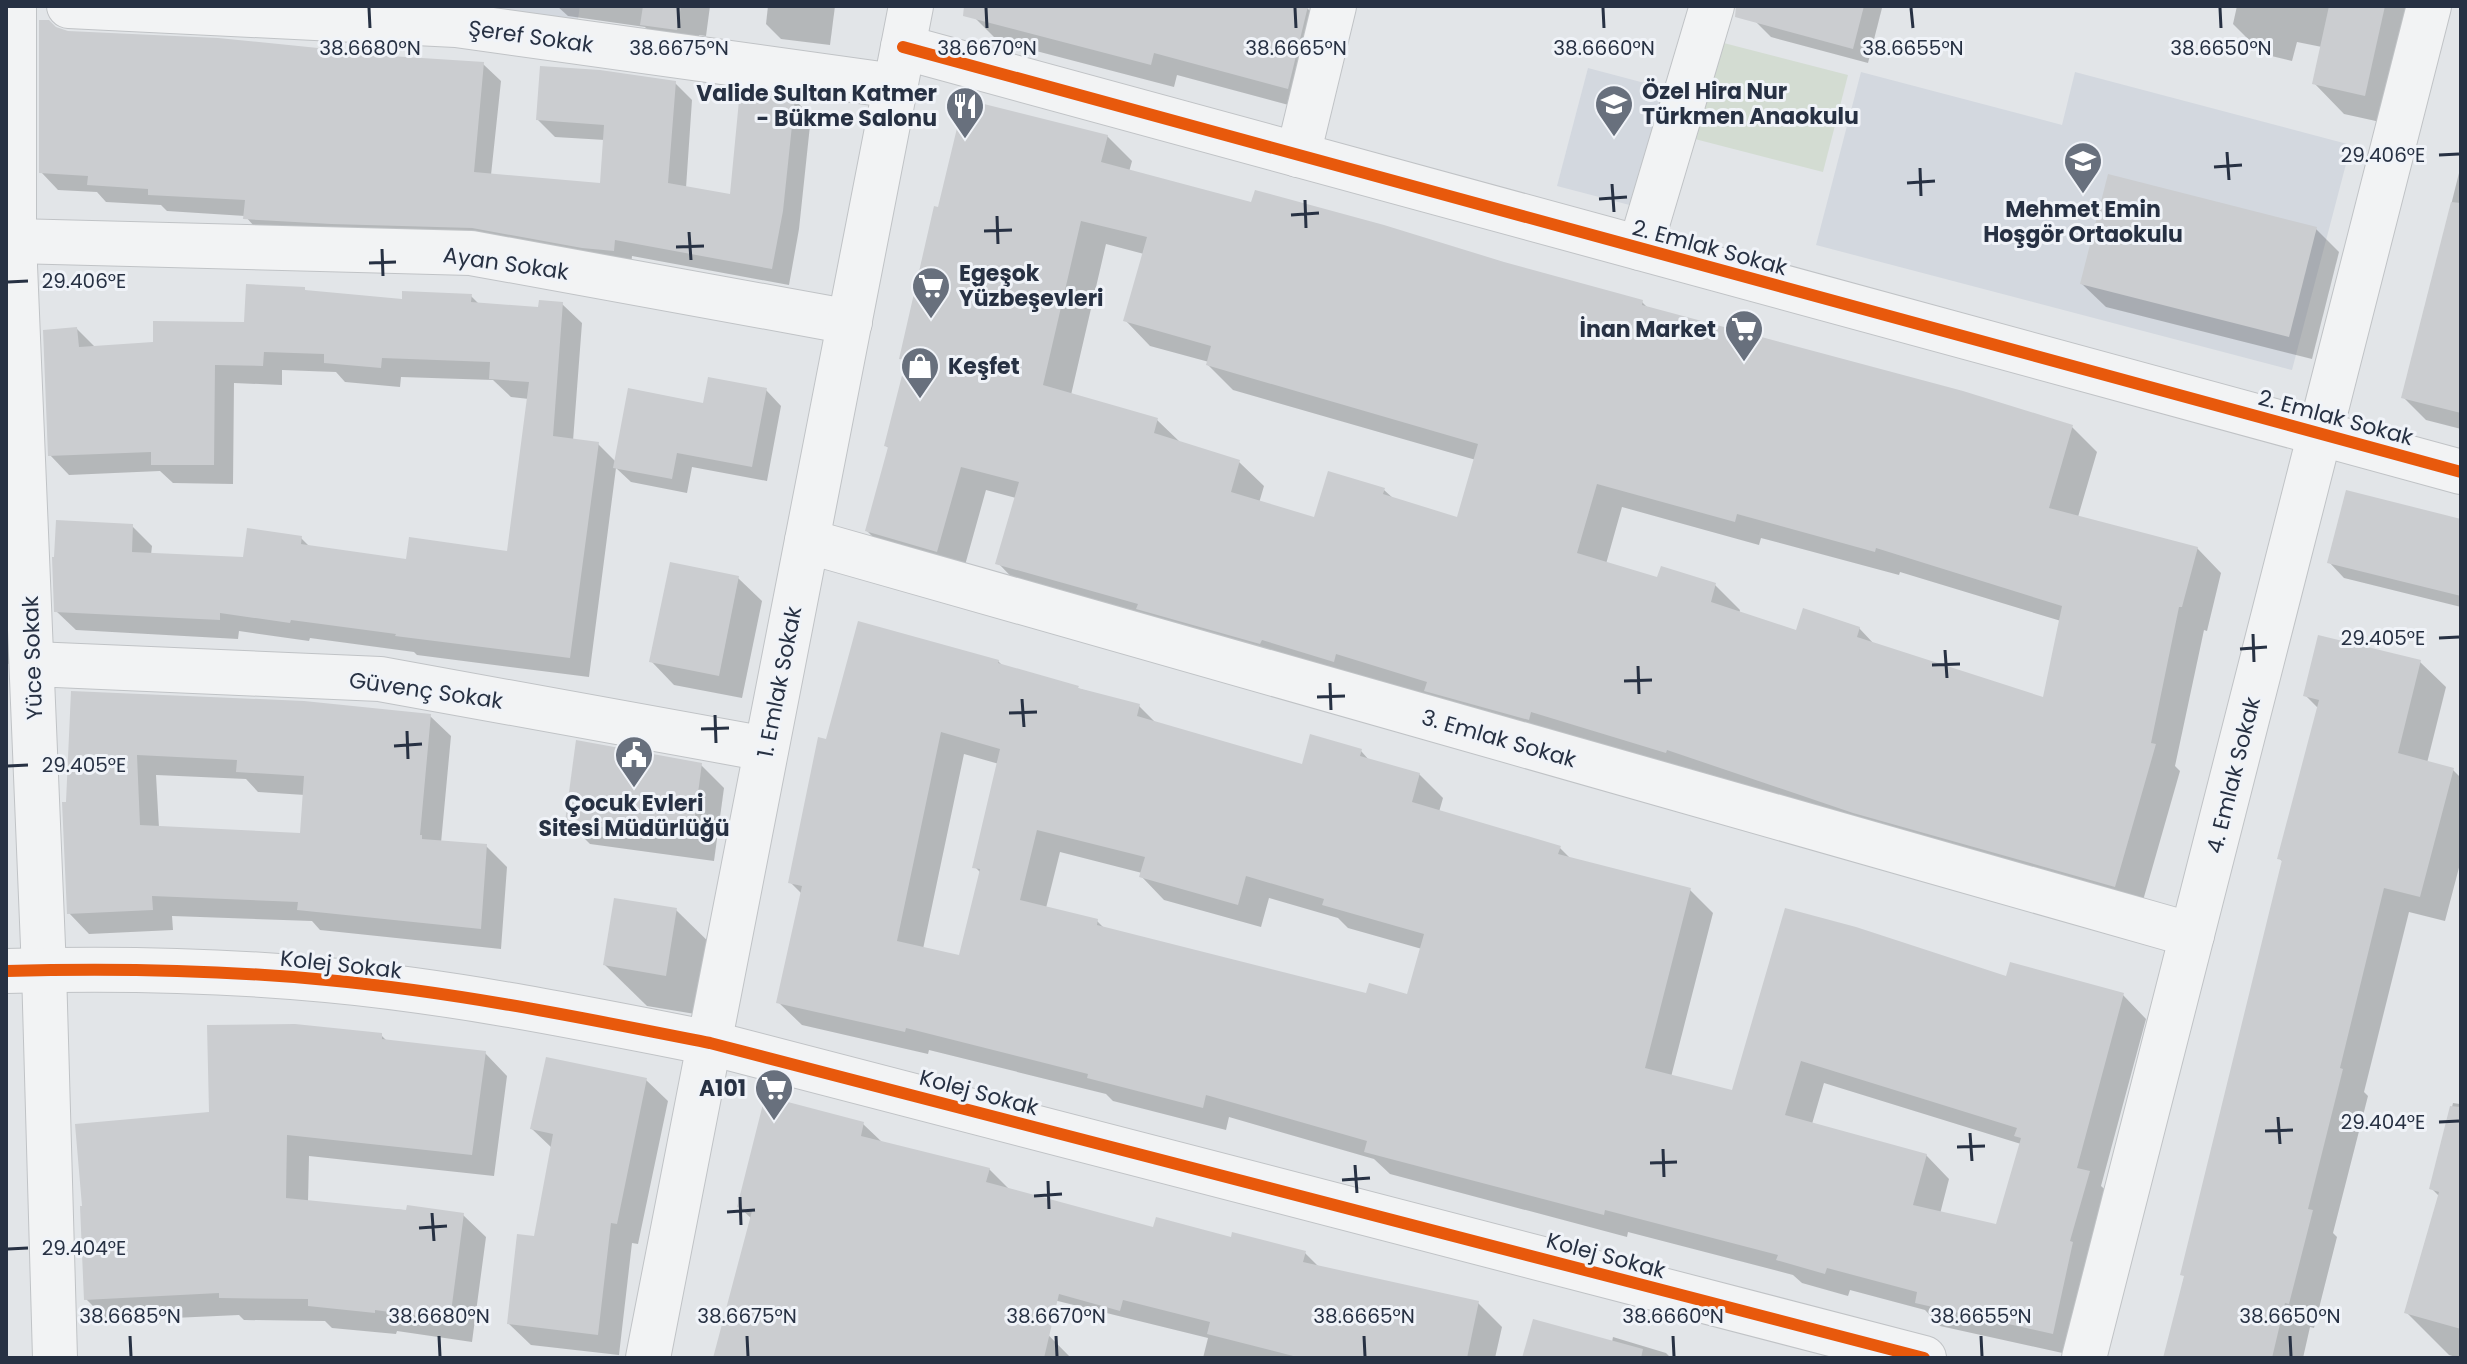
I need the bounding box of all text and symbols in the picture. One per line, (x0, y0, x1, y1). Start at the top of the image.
street label: Şeref Sokak (466, 12, 596, 61)
text: 38.6680°N (319, 34, 421, 62)
text: 38.6675°N (629, 34, 729, 62)
text: 38.6670°N (937, 34, 1037, 62)
text: 38.6665°N (1245, 34, 1347, 62)
text: 38.6660°N (1553, 34, 1655, 62)
text: 38.6655°N (1862, 34, 1964, 62)
text: 38.6650°N (2170, 34, 2272, 62)
place label: Özel Hira Nur Türkmen Anaokulu (1642, 76, 1859, 132)
place label: Valide Sultan Katmer - Bükme Salonu (696, 78, 937, 134)
school or university icon: Özel Hira Nur Türkmen Anaokulu (1593, 83, 1635, 138)
restaurant icon: Valide Sultan Katmer - Bükme Salonu (944, 85, 986, 140)
school or university icon: Mehmet Emin Hoşgör Ortaokulu (2062, 140, 2104, 195)
text: 29.406°E (2341, 141, 2425, 169)
place label: Mehmet Emin Hoşgör Ortaokulu (1983, 194, 2183, 250)
street label: 2. Emlak Sokak (1629, 212, 1791, 283)
street label: Ayan Sokak (441, 239, 571, 288)
place label: Egeşok Yüzbeşevleri (959, 258, 1104, 314)
supermarket icon: Egeşok Yüzbeşevleri (910, 265, 952, 320)
text: 29.406°E (42, 267, 126, 295)
supermarket icon: İnan Market (1723, 308, 1765, 363)
place label: İnan Market (1580, 314, 1716, 345)
shop icon: Keşfet (899, 345, 941, 400)
place label: Keşfet (948, 351, 1020, 382)
street label: 2. Emlak Sokak (2255, 382, 2417, 453)
street label: Yüce Sokak (15, 595, 50, 721)
street label: 1. Emlak Sokak (750, 603, 809, 760)
text: 29.405°E (2341, 624, 2425, 652)
street label: Güvenç Sokak (347, 664, 506, 717)
street label: 4. Emlak Sokak (2199, 693, 2268, 857)
street label: 3. Emlak Sokak (1418, 702, 1580, 776)
public building icon: Çocuk Evleri Sitesi Müdürlüğü (613, 734, 655, 789)
text: 29.405°E (42, 751, 126, 779)
place label: Çocuk Evleri Sitesi Müdürlüğü (538, 788, 730, 844)
street label: Kolej Sokak (279, 943, 404, 986)
street label: Kolej Sokak (916, 1062, 1043, 1123)
supermarket icon: A101 (753, 1067, 795, 1122)
place label: A101 (699, 1073, 746, 1104)
text: 29.404°E (2341, 1108, 2425, 1136)
street label: Kolej Sokak (1543, 1225, 1670, 1286)
text: 29.404°E (42, 1234, 126, 1262)
text: 38.6685°N (79, 1302, 181, 1330)
text: 38.6680°N (388, 1302, 490, 1330)
text: 38.6675°N (697, 1302, 797, 1330)
text: 38.6670°N (1006, 1302, 1106, 1330)
text: 38.6665°N (1313, 1302, 1415, 1330)
text: 38.6660°N (1622, 1302, 1724, 1330)
text: 38.6655°N (1930, 1302, 2032, 1330)
text: 38.6650°N (2239, 1302, 2341, 1330)

